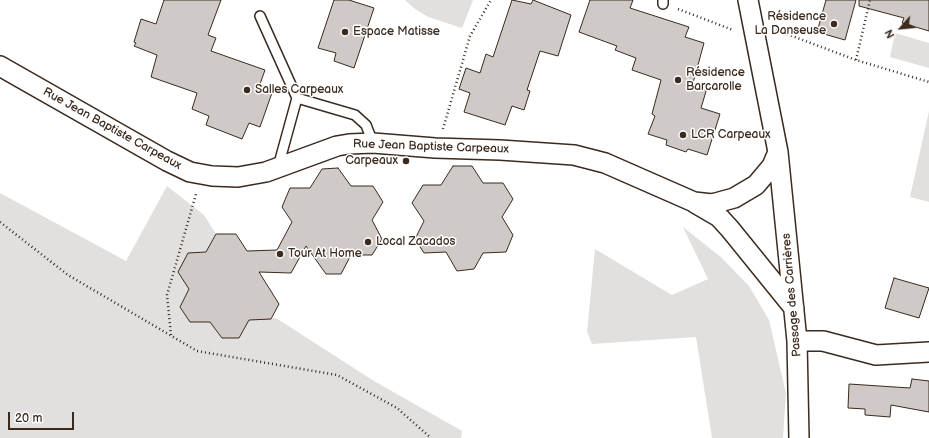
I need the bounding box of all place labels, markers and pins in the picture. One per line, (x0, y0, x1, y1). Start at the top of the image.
place label: Résidence La Danseuse (754, 10, 826, 38)
marker: Résidence La Danseuse (829, 19, 839, 29)
place label: Espace Matisse (353, 25, 440, 39)
marker: Espace Matisse (340, 27, 350, 37)
place label: Résidence Barcarolle (686, 66, 745, 94)
marker: Résidence Barcarolle (673, 75, 683, 85)
place label: Salles Carpeaux (255, 83, 343, 97)
marker: Salles Carpeaux (242, 85, 252, 95)
place label: LCR Carpeaux (691, 128, 771, 142)
marker: LCR Carpeaux (678, 130, 688, 140)
place label: Carpeaux (345, 154, 398, 168)
marker: Carpeaux (401, 156, 411, 166)
place label: Local Zacados (376, 235, 455, 249)
marker: Local Zacados (363, 237, 373, 247)
place label: Tour At Home (288, 247, 362, 261)
marker: Tour At Home (275, 249, 285, 259)

